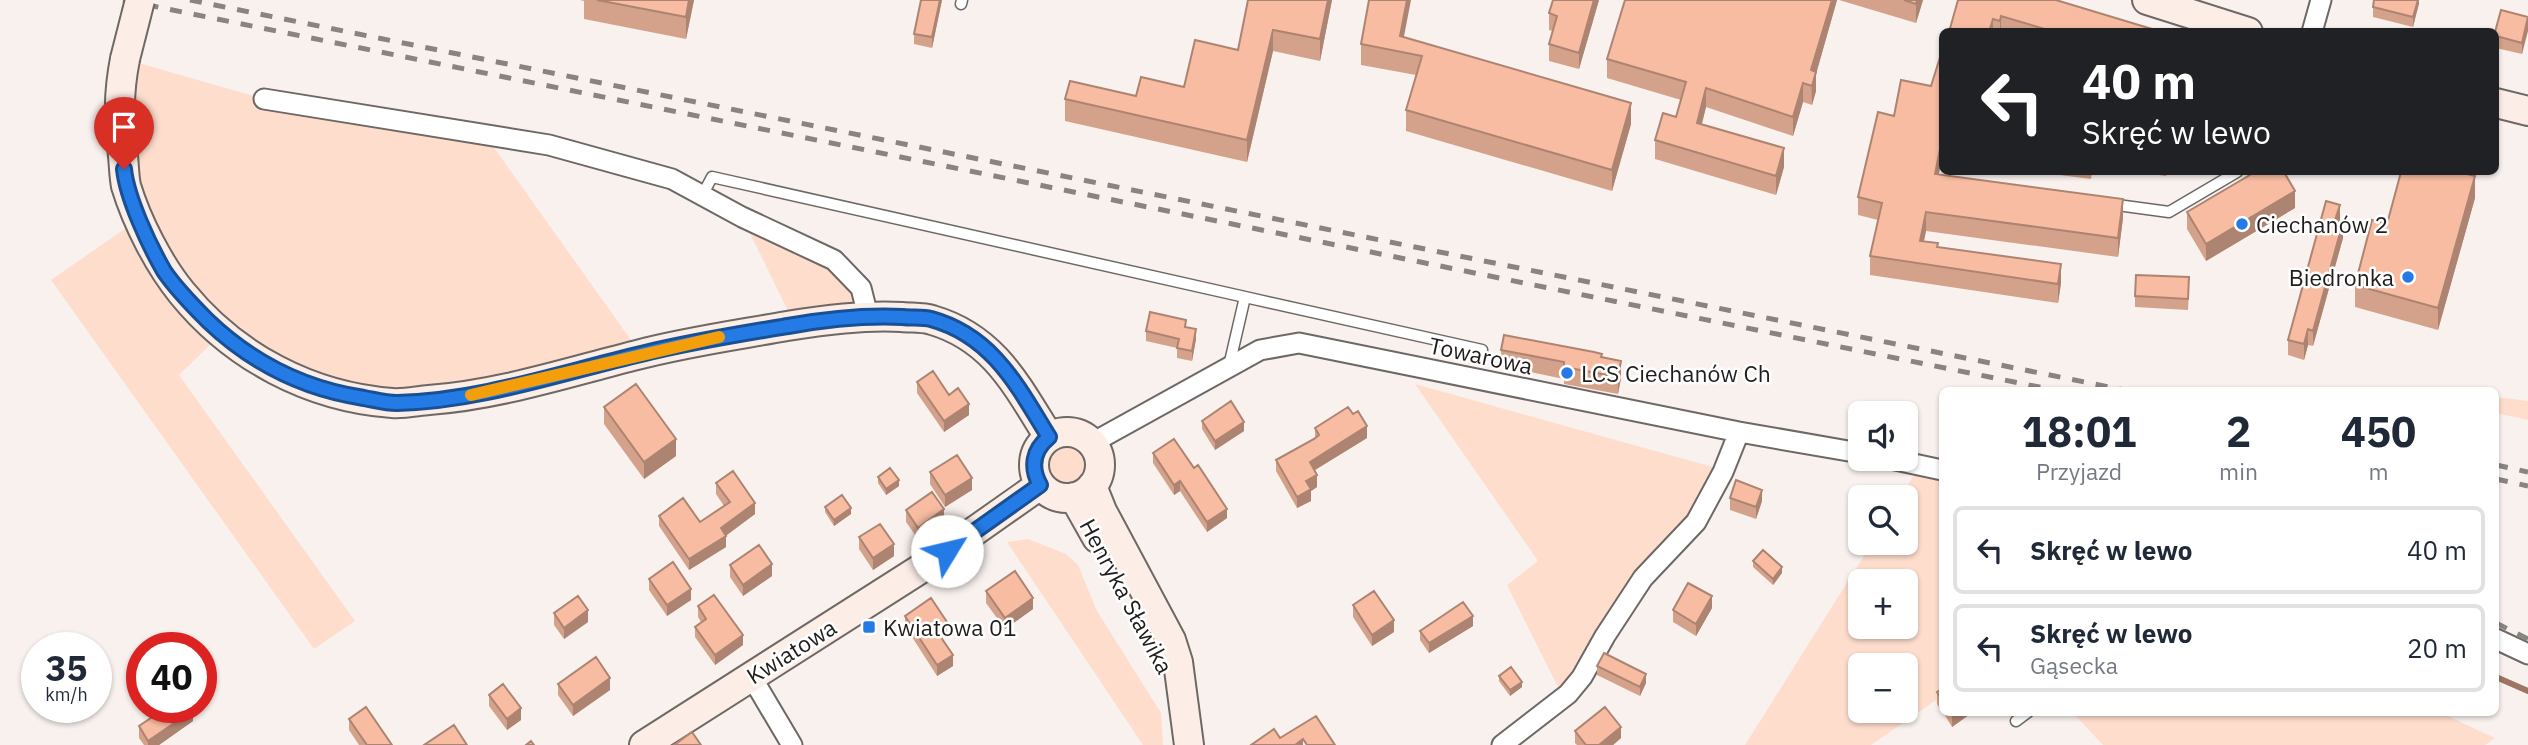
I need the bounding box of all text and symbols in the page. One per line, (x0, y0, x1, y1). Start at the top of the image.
text: 40 m (2082, 49, 2196, 112)
icon: left (1967, 56, 2058, 147)
pin (94, 97, 154, 169)
icon: arrive (105, 108, 143, 146)
text: Skręć w lewo (2082, 111, 2271, 153)
place label: Ciechanów 2 (2256, 209, 2388, 239)
marker: Ciechanów 2 (2234, 216, 2250, 232)
place label: Biedronka (2289, 262, 2394, 292)
marker: Biedronka (2400, 269, 2416, 285)
street label: Towarowa (1427, 329, 1535, 381)
place label: LCS Ciechanów Ch (1581, 358, 1771, 388)
marker: LCS Ciechanów Ch (1559, 365, 1575, 381)
map controls (1848, 401, 1918, 723)
button: sound (1848, 401, 1918, 471)
text: 18:01 (2022, 404, 2136, 459)
text: 2 (2226, 404, 2251, 459)
text: 450 (2341, 404, 2416, 459)
text: Przyjazd (2036, 456, 2122, 486)
text: min (2219, 456, 2258, 486)
text: m (2368, 456, 2389, 486)
button: search (1848, 485, 1918, 555)
street label: Henryka Sławika (1073, 513, 1181, 679)
position arrow (910, 514, 984, 588)
icon: left (1971, 531, 2009, 569)
text: Skręć w lewo (2030, 533, 2192, 567)
text: 40 m (2407, 533, 2467, 567)
button: + (1848, 569, 1918, 639)
street label: Kwiatowa (740, 612, 842, 690)
place label: Kwiatowa 01 (883, 612, 1017, 642)
text: Skręć w lewo (2030, 616, 2192, 650)
marker: Kwiatowa 01 (861, 619, 877, 635)
icon: left (1971, 629, 2009, 667)
text: 20 m (2407, 631, 2467, 665)
speed limit sign: 40 (126, 632, 217, 723)
text: 35 (45, 645, 88, 691)
text: Gąsecka (2030, 650, 2118, 680)
button: − (1848, 653, 1918, 723)
text: km/h (45, 683, 88, 706)

